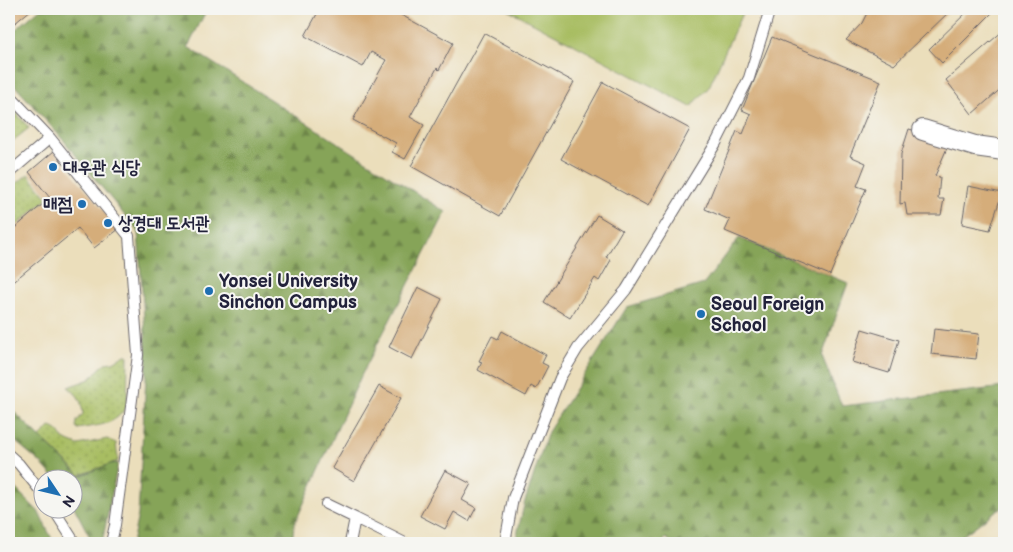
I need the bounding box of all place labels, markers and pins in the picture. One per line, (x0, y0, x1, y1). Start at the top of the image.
place label: 대우관 식당 (63, 157, 141, 178)
marker: 대우관 식당 (47, 161, 59, 173)
place label: 매점 (43, 194, 73, 215)
marker: 매점 (76, 198, 88, 210)
place label: 상경대 도서관 (118, 213, 210, 234)
marker: 상경대 도서관 (102, 217, 114, 229)
place label: Yonsei University Sinchon Campus (219, 271, 358, 313)
marker: Yonsei University Sinchon Campus (203, 285, 215, 297)
place label: Seoul Foreign School (711, 294, 824, 336)
marker: Seoul Foreign School (695, 308, 707, 320)

